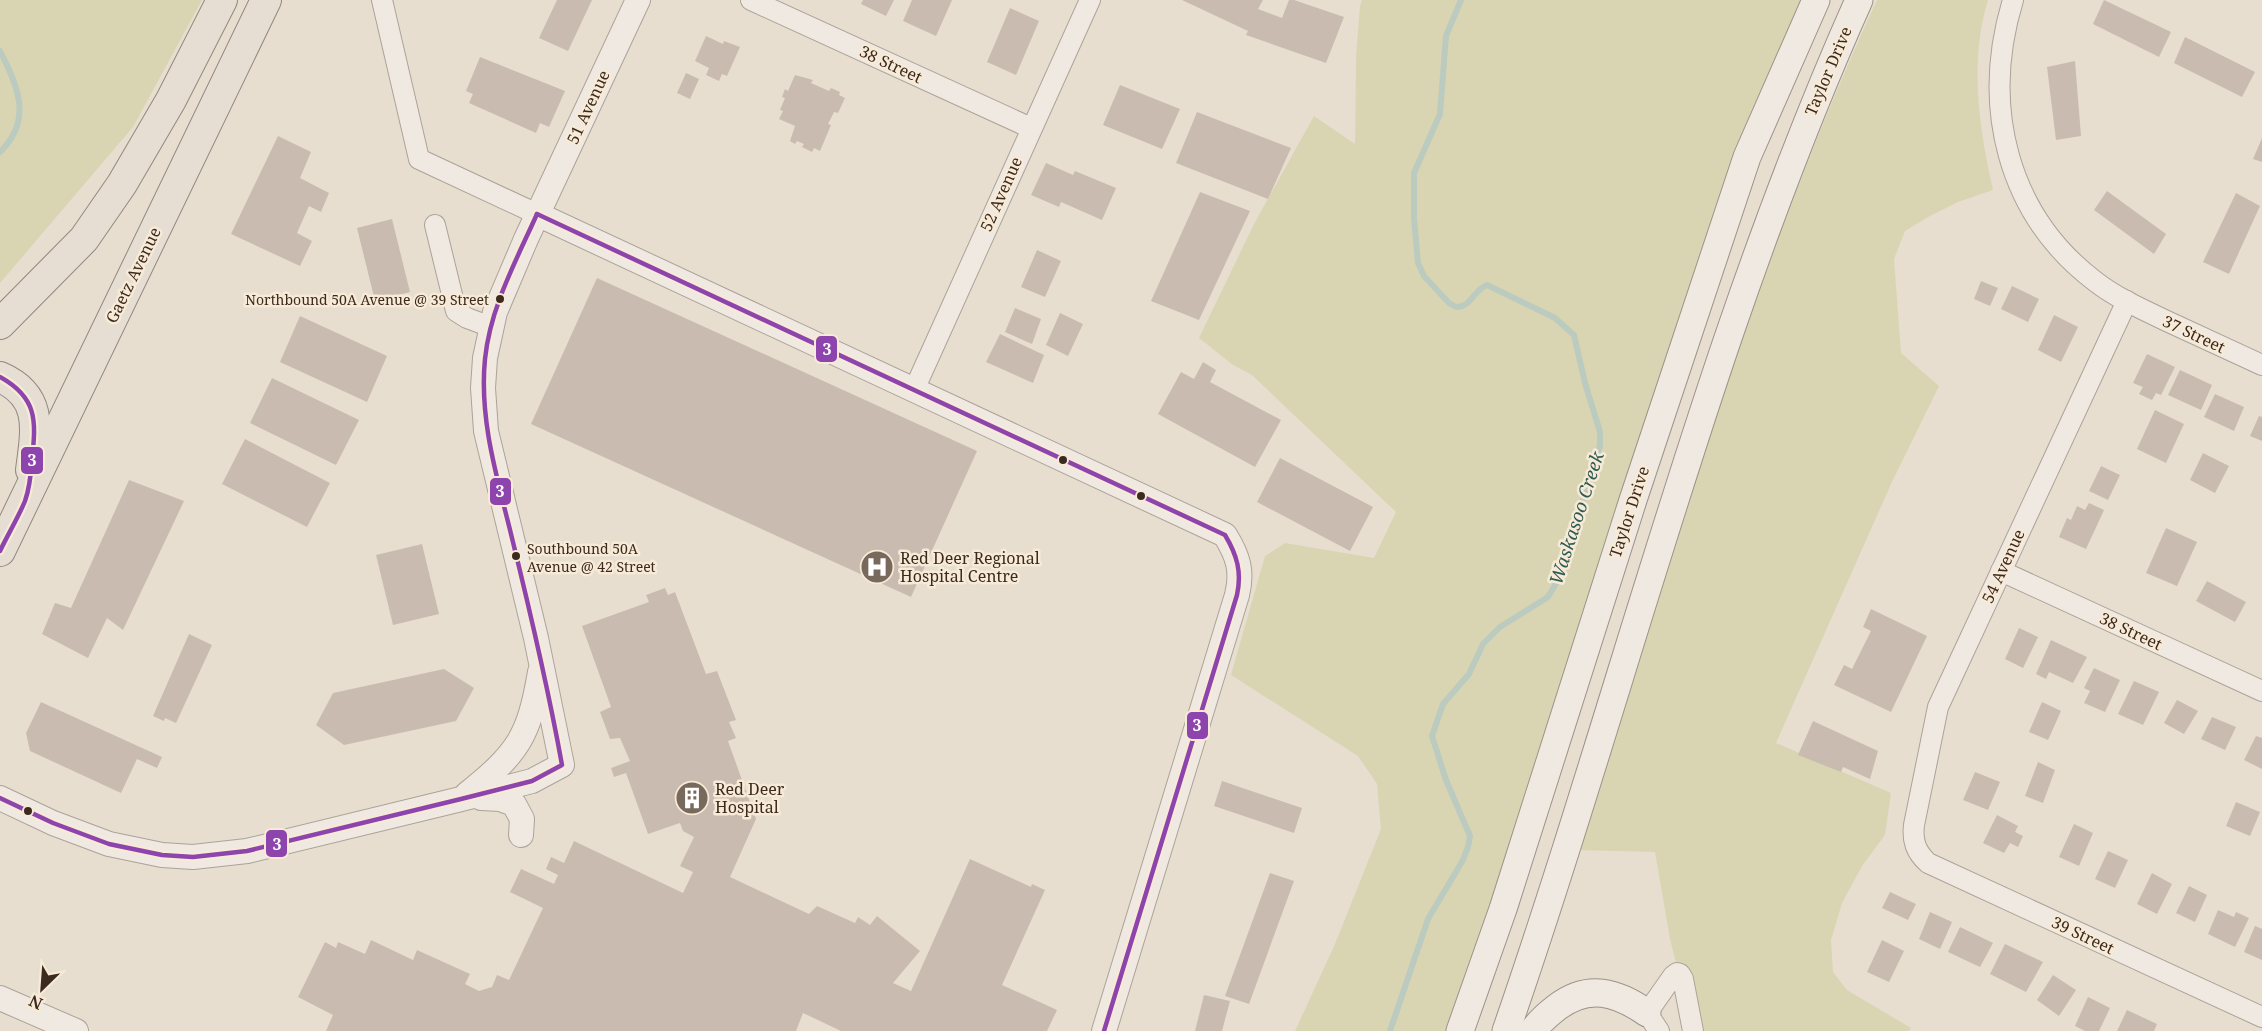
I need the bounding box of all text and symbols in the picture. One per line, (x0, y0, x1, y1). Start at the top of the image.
street label: Taylor Drive (1799, 23, 1857, 119)
street label: 38 Street (856, 40, 926, 88)
street label: 51 Avenue (561, 66, 615, 148)
street label: 52 Avenue (975, 153, 1027, 235)
street label: Gaetz Avenue (100, 223, 166, 327)
place label: Northbound 50A Avenue @ 39 Street (245, 290, 489, 309)
marker: Northbound 50A Avenue @ 39 Street (494, 293, 506, 305)
street label: 37 Street (2159, 310, 2229, 358)
line badge: 3 (815, 335, 838, 363)
text: 3 (822, 338, 832, 360)
line badge: 3 (20, 446, 44, 475)
water label: Waskasoo Creek (1543, 448, 1609, 588)
text: 3 (27, 449, 37, 471)
unlabelled marker (1057, 454, 1069, 466)
street label: Taylor Drive (1604, 463, 1654, 561)
line badge: 3 (489, 477, 512, 506)
text: 3 (495, 480, 505, 502)
unlabelled marker (1135, 490, 1147, 502)
street label: 54 Avenue (1976, 525, 2030, 607)
place label: Southbound 50A Avenue @ 42 Street (527, 539, 656, 576)
place label: Red Deer Regional Hospital Centre (900, 547, 1040, 587)
hospital icon: Red Deer Regional Hospital Centre (859, 549, 895, 585)
marker: Southbound 50A Avenue @ 42 Street (510, 550, 522, 562)
street label: 38 Street (2096, 607, 2166, 655)
line badge: 3 (1186, 711, 1209, 740)
text: 3 (1192, 714, 1202, 736)
place label: Red Deer Hospital (715, 778, 785, 818)
building icon: Red Deer Hospital (674, 780, 710, 816)
unlabelled marker (22, 805, 34, 817)
line badge: 3 (265, 829, 288, 858)
text: 3 (272, 833, 282, 855)
street label: 39 Street (2048, 911, 2118, 959)
north arrow (12, 959, 72, 1019)
text: N (25, 990, 46, 1015)

